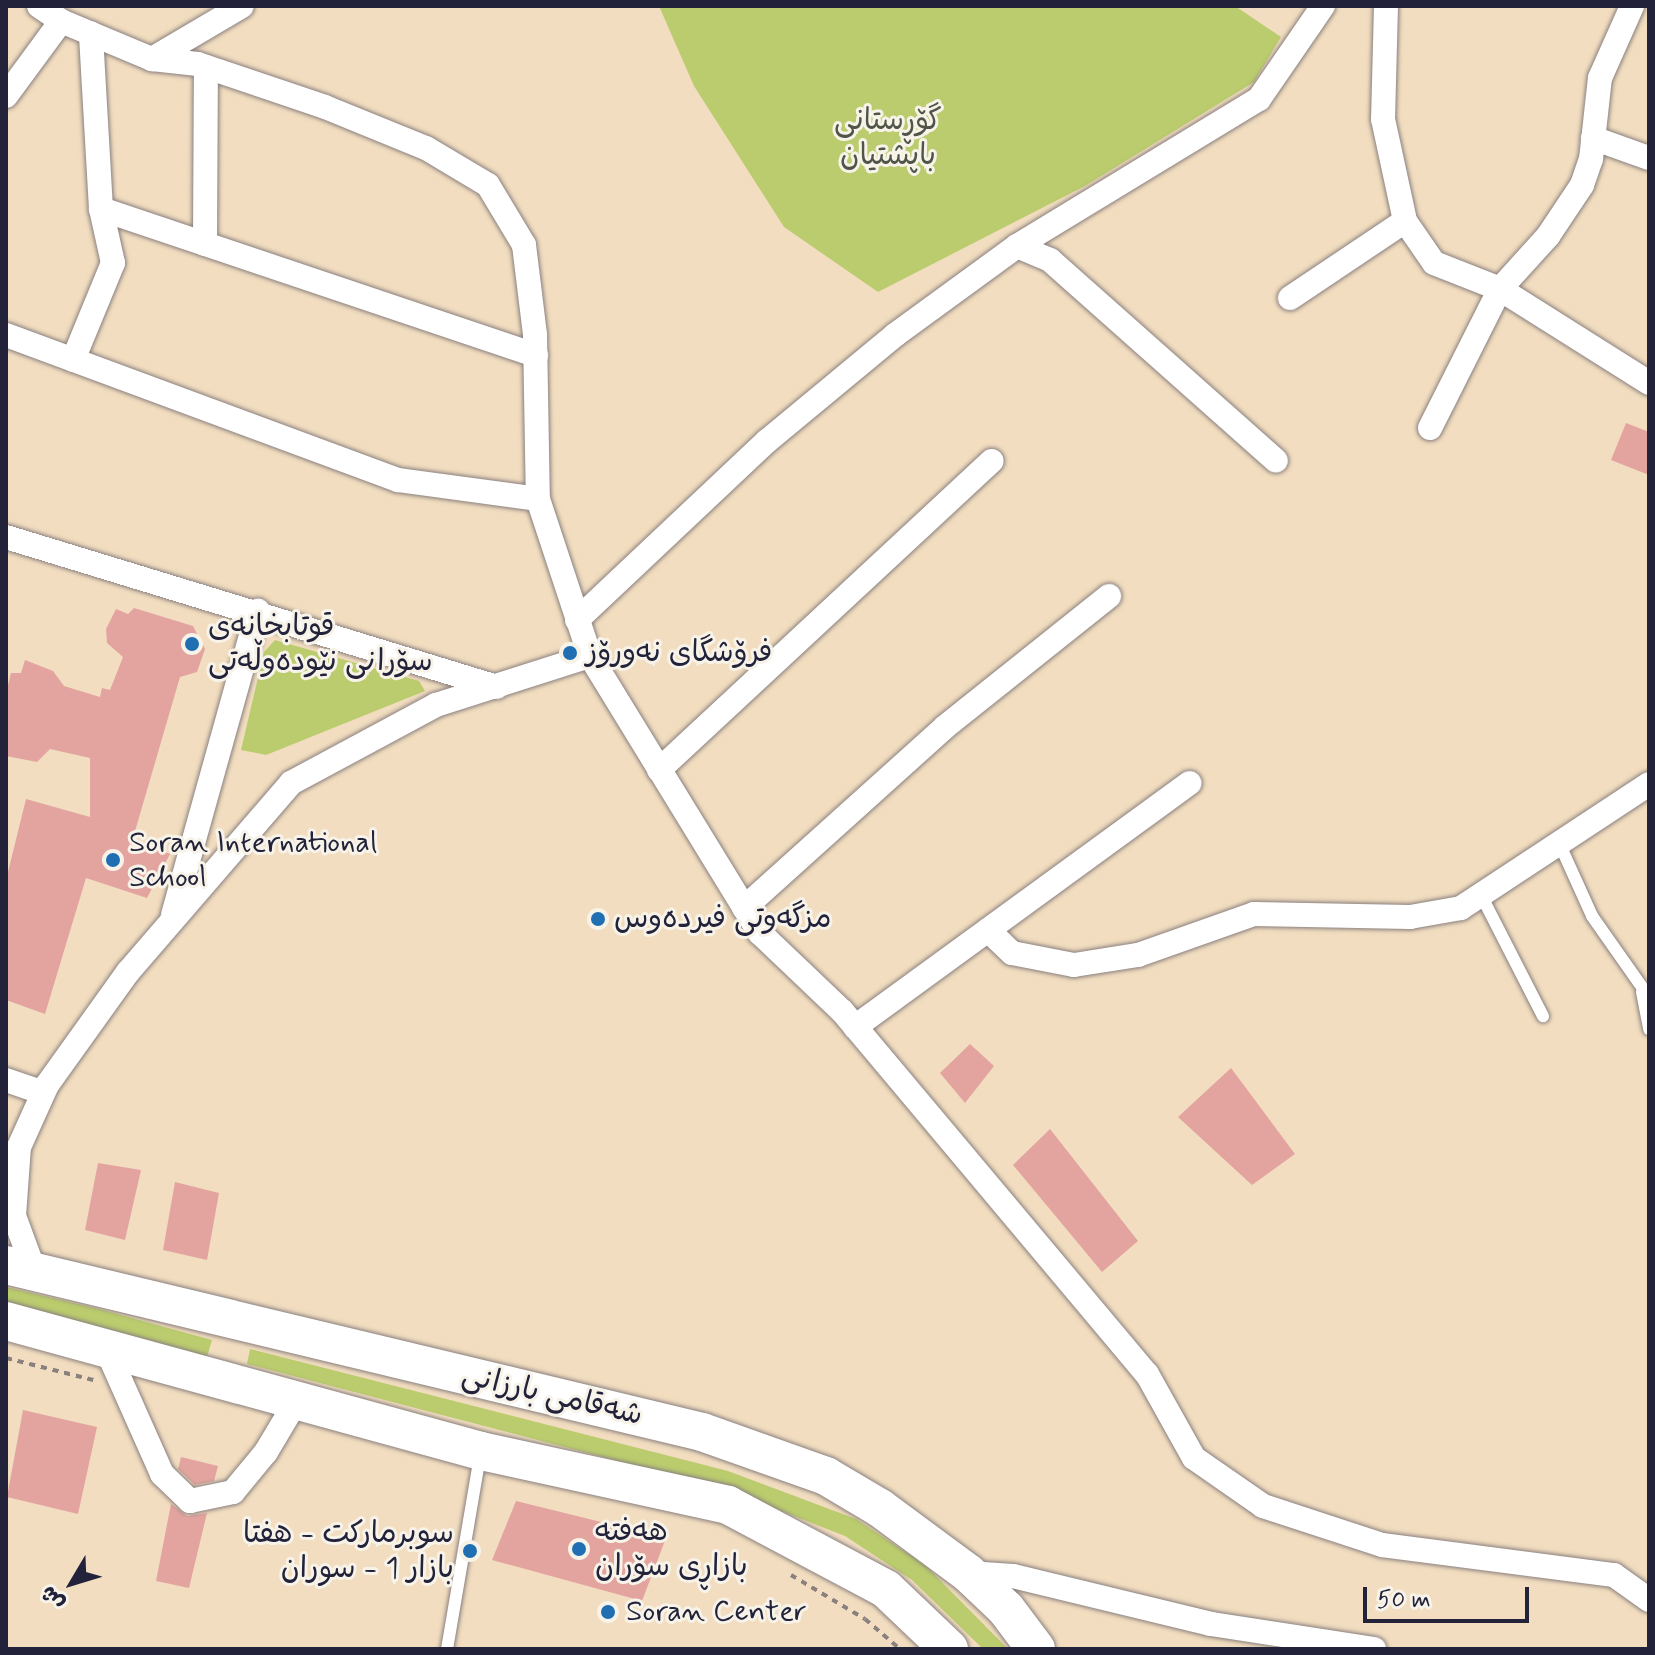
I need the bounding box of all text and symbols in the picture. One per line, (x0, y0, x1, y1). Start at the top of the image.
park label: گۆڕستانی باپشتیان (834, 103, 942, 174)
place label: قوتابخانەی سۆرانی نێودەوڵەتی (208, 609, 433, 680)
marker: قوتابخانەی سۆرانی نێودەوڵەتی (183, 635, 201, 653)
place label: فرۆشگای نەورۆز (586, 635, 773, 671)
marker: فرۆشگای نەورۆز (561, 644, 579, 662)
place label: Soran International School (129, 825, 386, 896)
marker: Soran International School (104, 851, 122, 869)
place label: مزگەوتی فیردەوس (614, 901, 832, 937)
marker: مزگەوتی فیردەوس (589, 910, 607, 928)
street label: شەقامی بارزانی (458, 1358, 646, 1434)
place label: هەفتە بازاڕی سۆران (595, 1514, 748, 1584)
place label: سوبرماركت - هفتا بازار 1 - سوران (243, 1516, 454, 1586)
marker: هەفتە بازاڕی سۆران (570, 1540, 588, 1558)
marker: سوبرماركت - هفتا بازار 1 - سوران (461, 1542, 479, 1560)
north arrow (32, 1543, 112, 1623)
scale bar (1367, 1571, 1533, 1621)
text: ش (35, 1580, 72, 1616)
text: 50 m (1377, 1585, 1431, 1616)
place label: Soran Center (626, 1594, 806, 1630)
marker: Soran Center (597, 1601, 619, 1623)

